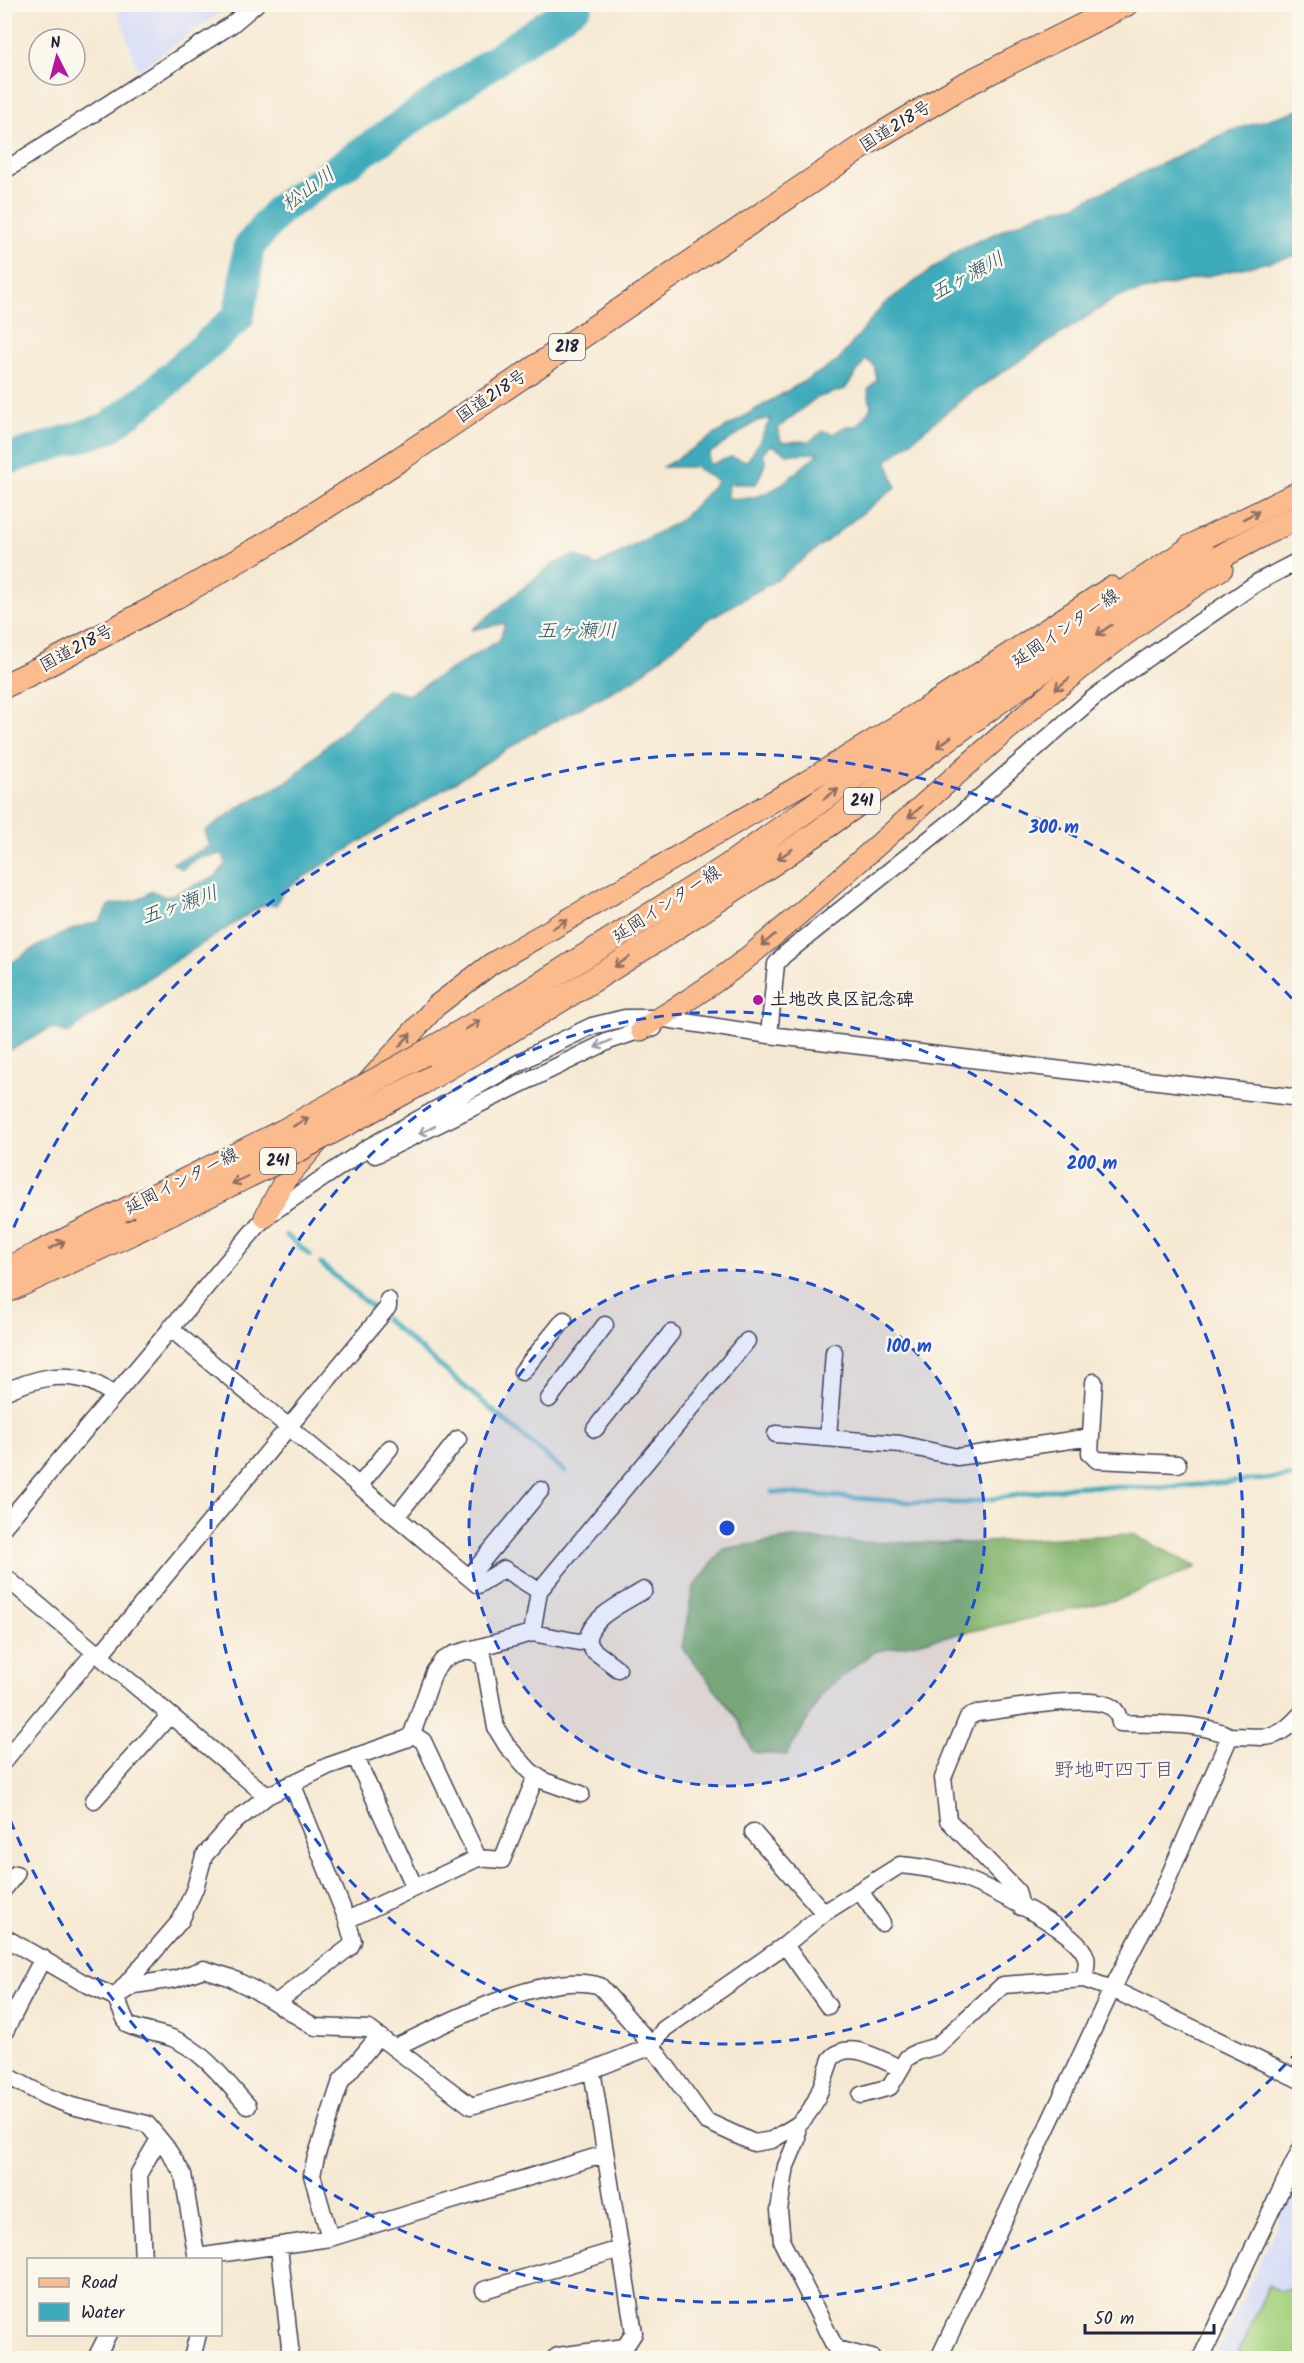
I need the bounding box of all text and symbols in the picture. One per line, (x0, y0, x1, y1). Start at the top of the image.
north arrow (27, 27, 87, 87)
text: N (49, 31, 62, 57)
street label: 国道218号 (854, 93, 938, 161)
water label: 松山川 (275, 159, 343, 221)
water label: 五ヶ瀬川 (925, 244, 1011, 310)
road number: 218 (549, 334, 585, 360)
street label: 国道218号 (450, 362, 534, 432)
one-way arrow (1241, 509, 1259, 520)
street label: 延岡インター線 (1006, 582, 1126, 676)
water label: 五ヶ瀬川 (537, 616, 617, 648)
street label: 国道218号 (34, 617, 120, 681)
one-way arrow (1095, 623, 1112, 636)
one-way arrow (1054, 678, 1070, 691)
one-way arrow (937, 736, 953, 748)
one-way arrow (822, 788, 839, 800)
road number: 241 (844, 788, 880, 814)
one-way arrow (908, 805, 923, 819)
text: 300 m (1028, 814, 1079, 843)
one-way arrow (777, 849, 794, 861)
street label: 延岡インター線 (607, 859, 727, 951)
water label: 五ヶ瀬川 (137, 878, 223, 934)
one-way arrow (551, 918, 568, 930)
one-way arrow (761, 933, 776, 947)
one-way arrow (614, 956, 631, 968)
place label: 土地改良区記念碑 (770, 986, 914, 1015)
marker: 土地改良区記念碑 (751, 993, 765, 1007)
one-way arrow (464, 1019, 481, 1031)
one-way arrow (398, 1033, 412, 1048)
one-way arrow (594, 1039, 612, 1051)
one-way arrow (291, 1116, 309, 1127)
one-way arrow (419, 1124, 437, 1136)
street label: 延岡インター線 (120, 1141, 244, 1223)
road number: 241 (260, 1148, 296, 1174)
text: 200 m (1067, 1150, 1118, 1179)
one-way arrow (232, 1174, 249, 1186)
one-way arrow (47, 1239, 65, 1250)
text: 100 m (886, 1333, 932, 1362)
centre of rings (717, 1518, 737, 1538)
district label: 野地町四丁目 (1054, 1755, 1174, 1787)
legend (27, 2258, 222, 2336)
text: Road (81, 2269, 118, 2298)
scale bar (1085, 2297, 1214, 2335)
text: Water (81, 2299, 126, 2328)
text: 50 m (1094, 2305, 1134, 2334)

